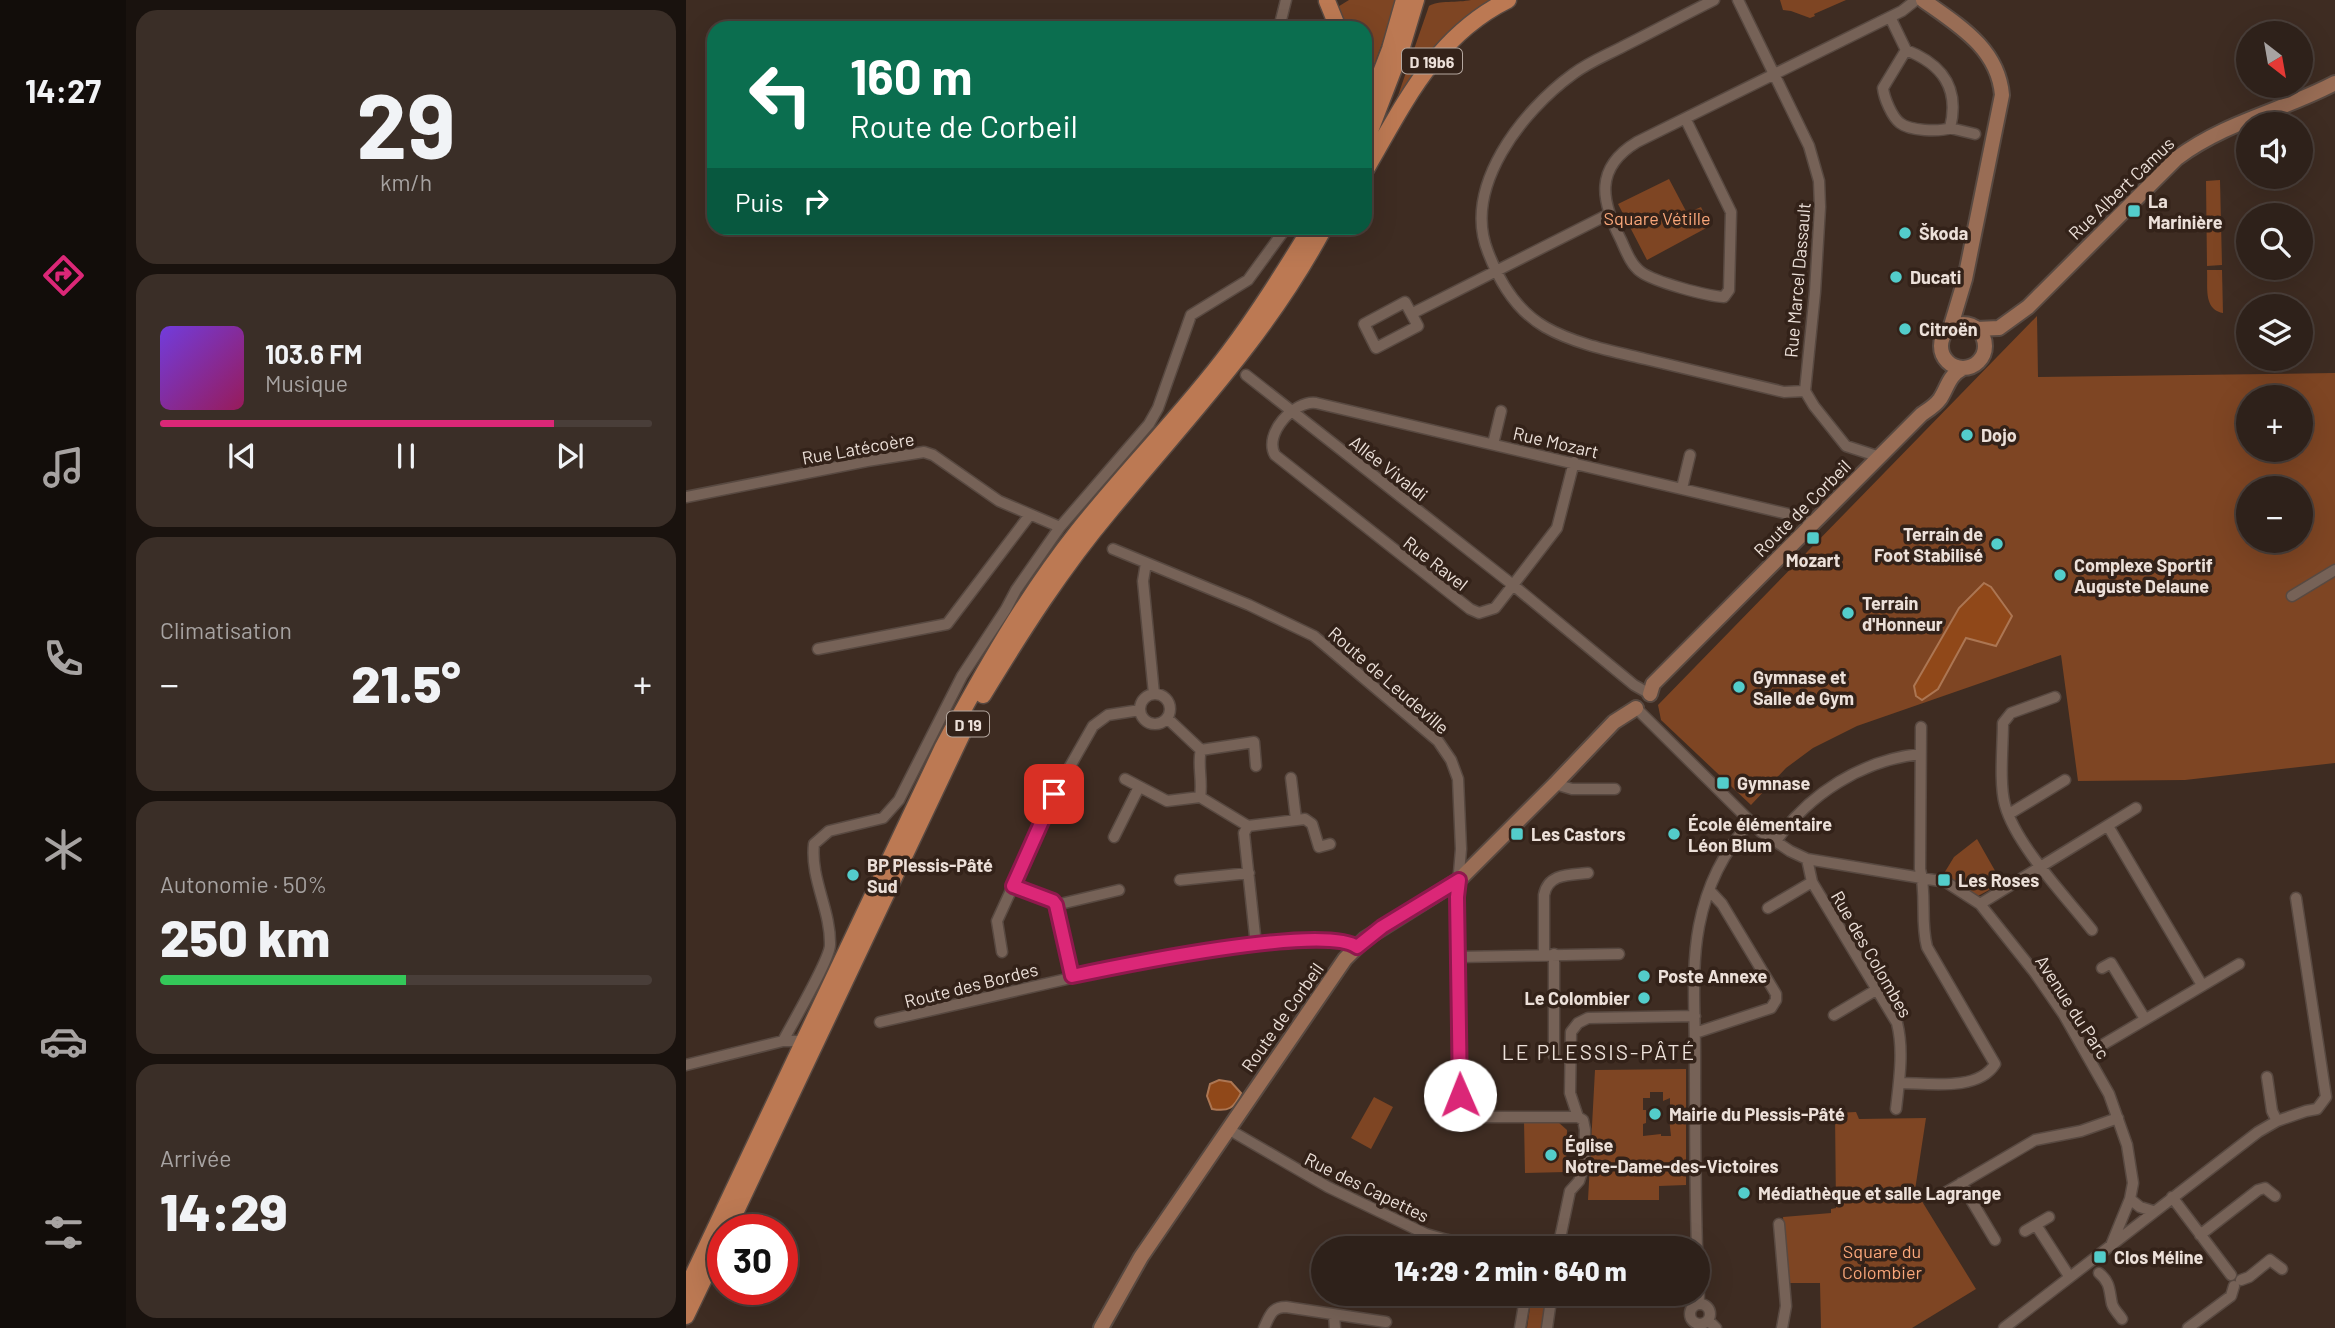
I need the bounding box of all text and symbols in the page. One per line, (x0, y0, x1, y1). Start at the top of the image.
north arrow (2236, 21, 2314, 98)
map controls (2236, 21, 2313, 553)
text: 160 m (850, 46, 972, 105)
road number: D 19b6 (1402, 48, 1462, 74)
icon: left (735, 49, 826, 140)
text: 29 (356, 68, 456, 177)
text: 14:27 (25, 71, 101, 109)
text: Route de Corbeil (850, 106, 1078, 144)
button: sound (2236, 112, 2313, 189)
street label: Rue Albert Camus (2064, 132, 2178, 244)
text: km/h (380, 168, 432, 196)
icon: right (797, 182, 835, 220)
text: Puis (735, 186, 783, 217)
place label: La Marinière (2148, 190, 2223, 233)
street label: Rue Marcel Dassault (1779, 201, 1815, 359)
marker: La Marinière (2126, 203, 2142, 219)
button: search (2236, 203, 2313, 280)
park label: Square Vétille (1603, 207, 1711, 229)
place label: Škoda (1919, 222, 1968, 244)
marker: Škoda (1897, 225, 1913, 241)
icon: directions (39, 251, 88, 300)
place label: Ducati (1910, 266, 1961, 288)
marker: Ducati (1888, 269, 1904, 285)
button: layers (2236, 294, 2313, 371)
place label: Citroën (1919, 318, 1978, 340)
marker: Citroën (1897, 321, 1913, 337)
text: 103.6 FM (265, 338, 362, 369)
text: Musique (265, 369, 348, 397)
button: + (2236, 385, 2313, 462)
street label: Rue Mozart (1511, 421, 1601, 463)
place label: Dojo (1981, 424, 2017, 446)
street label: Rue Latécoère (800, 427, 916, 469)
marker: Dojo (1959, 427, 1975, 443)
street label: Allée Vivaldi (1345, 431, 1433, 505)
icon: previous (223, 437, 261, 475)
icon: pause (387, 437, 425, 475)
icon: next (551, 437, 589, 475)
icon: music (39, 443, 88, 492)
street label: Route de Corbeil (1749, 455, 1855, 561)
button: − (2236, 476, 2313, 553)
place label: Terrain de Foot Stabilisé (1874, 523, 1983, 566)
marker: Mozart (1805, 530, 1821, 546)
street label: Rue Ravel (1399, 531, 1473, 595)
marker: Terrain de Foot Stabilisé (1989, 536, 2005, 552)
place label: Mozart (1786, 549, 1840, 571)
place label: Complexe Sportif Auguste Delaune (2074, 554, 2213, 597)
marker: Complexe Sportif Auguste Delaune (2052, 567, 2068, 583)
place label: Terrain d'Honneur (1862, 592, 1943, 635)
marker: Terrain d'Honneur (1840, 605, 1856, 621)
text: Climatisation (160, 616, 292, 644)
street label: Route de Leudeville (1324, 622, 1454, 738)
icon: phone (39, 634, 88, 683)
text: 21.5° (351, 651, 461, 713)
text: − (160, 660, 179, 706)
text: + (633, 660, 652, 706)
place label: Gymnase et Salle de Gym (1753, 666, 1854, 709)
marker: Gymnase et Salle de Gym (1731, 679, 1747, 695)
road number: D 19 (947, 712, 989, 736)
pin (1024, 764, 1084, 824)
place label: Gymnase (1737, 772, 1811, 794)
icon: arrive (1035, 775, 1073, 813)
marker: Gymnase (1715, 775, 1731, 791)
place label: École élémentaire Léon Blum (1688, 813, 1832, 856)
place label: Les Castors (1531, 823, 1626, 845)
icon: climate (39, 825, 88, 874)
marker: Les Castors (1509, 826, 1525, 842)
marker: École élémentaire Léon Blum (1666, 826, 1682, 842)
place label: BP Plessis-Pâté Sud (867, 854, 993, 897)
marker: BP Plessis-Pâté Sud (845, 867, 861, 883)
place label: Les Roses (1958, 869, 2039, 891)
text: Autonomie · 50% (160, 870, 327, 898)
marker: Les Roses (1936, 872, 1952, 888)
street label: Rue des Colombes (1827, 887, 1917, 1021)
text: 250 km (160, 905, 330, 967)
street label: Avenue du Parc (2031, 951, 2115, 1063)
street label: Route des Bordes (902, 958, 1040, 1012)
street label: Route de Corbeil (1236, 958, 1328, 1076)
place label: Poste Annexe (1658, 965, 1768, 987)
marker: Poste Annexe (1636, 968, 1652, 984)
place label: Le Colombier (1524, 987, 1630, 1009)
marker: Le Colombier (1636, 990, 1652, 1006)
icon: car (39, 1017, 88, 1066)
district label: LE PLESSIS-PÂTÉ (1502, 1039, 1696, 1064)
position arrow (1423, 1058, 1497, 1132)
place label: Mairie du Plessis-Pâté (1669, 1103, 1845, 1125)
marker: Mairie du Plessis-Pâté (1647, 1106, 1663, 1122)
place label: Église Notre-Dame-des-Victoires (1565, 1134, 1779, 1177)
text: Arrivée (160, 1144, 232, 1172)
street label: Rue des Capettes (1301, 1147, 1433, 1227)
marker: Église Notre-Dame-des-Victoires (1543, 1147, 1559, 1163)
text: 14:29 (160, 1179, 288, 1241)
place label: Médiathèque et salle Lagrange (1758, 1182, 2001, 1204)
marker: Médiathèque et salle Lagrange (1736, 1185, 1752, 1201)
icon: filters (39, 1208, 88, 1257)
speed limit sign: 30 (707, 1214, 798, 1305)
park label: Square du Colombier (1842, 1240, 1922, 1283)
place label: Clos Méline (2114, 1246, 2203, 1268)
marker: Clos Méline (2092, 1249, 2108, 1265)
text: 14:29 · 2 min · 640 m (1394, 1255, 1627, 1286)

